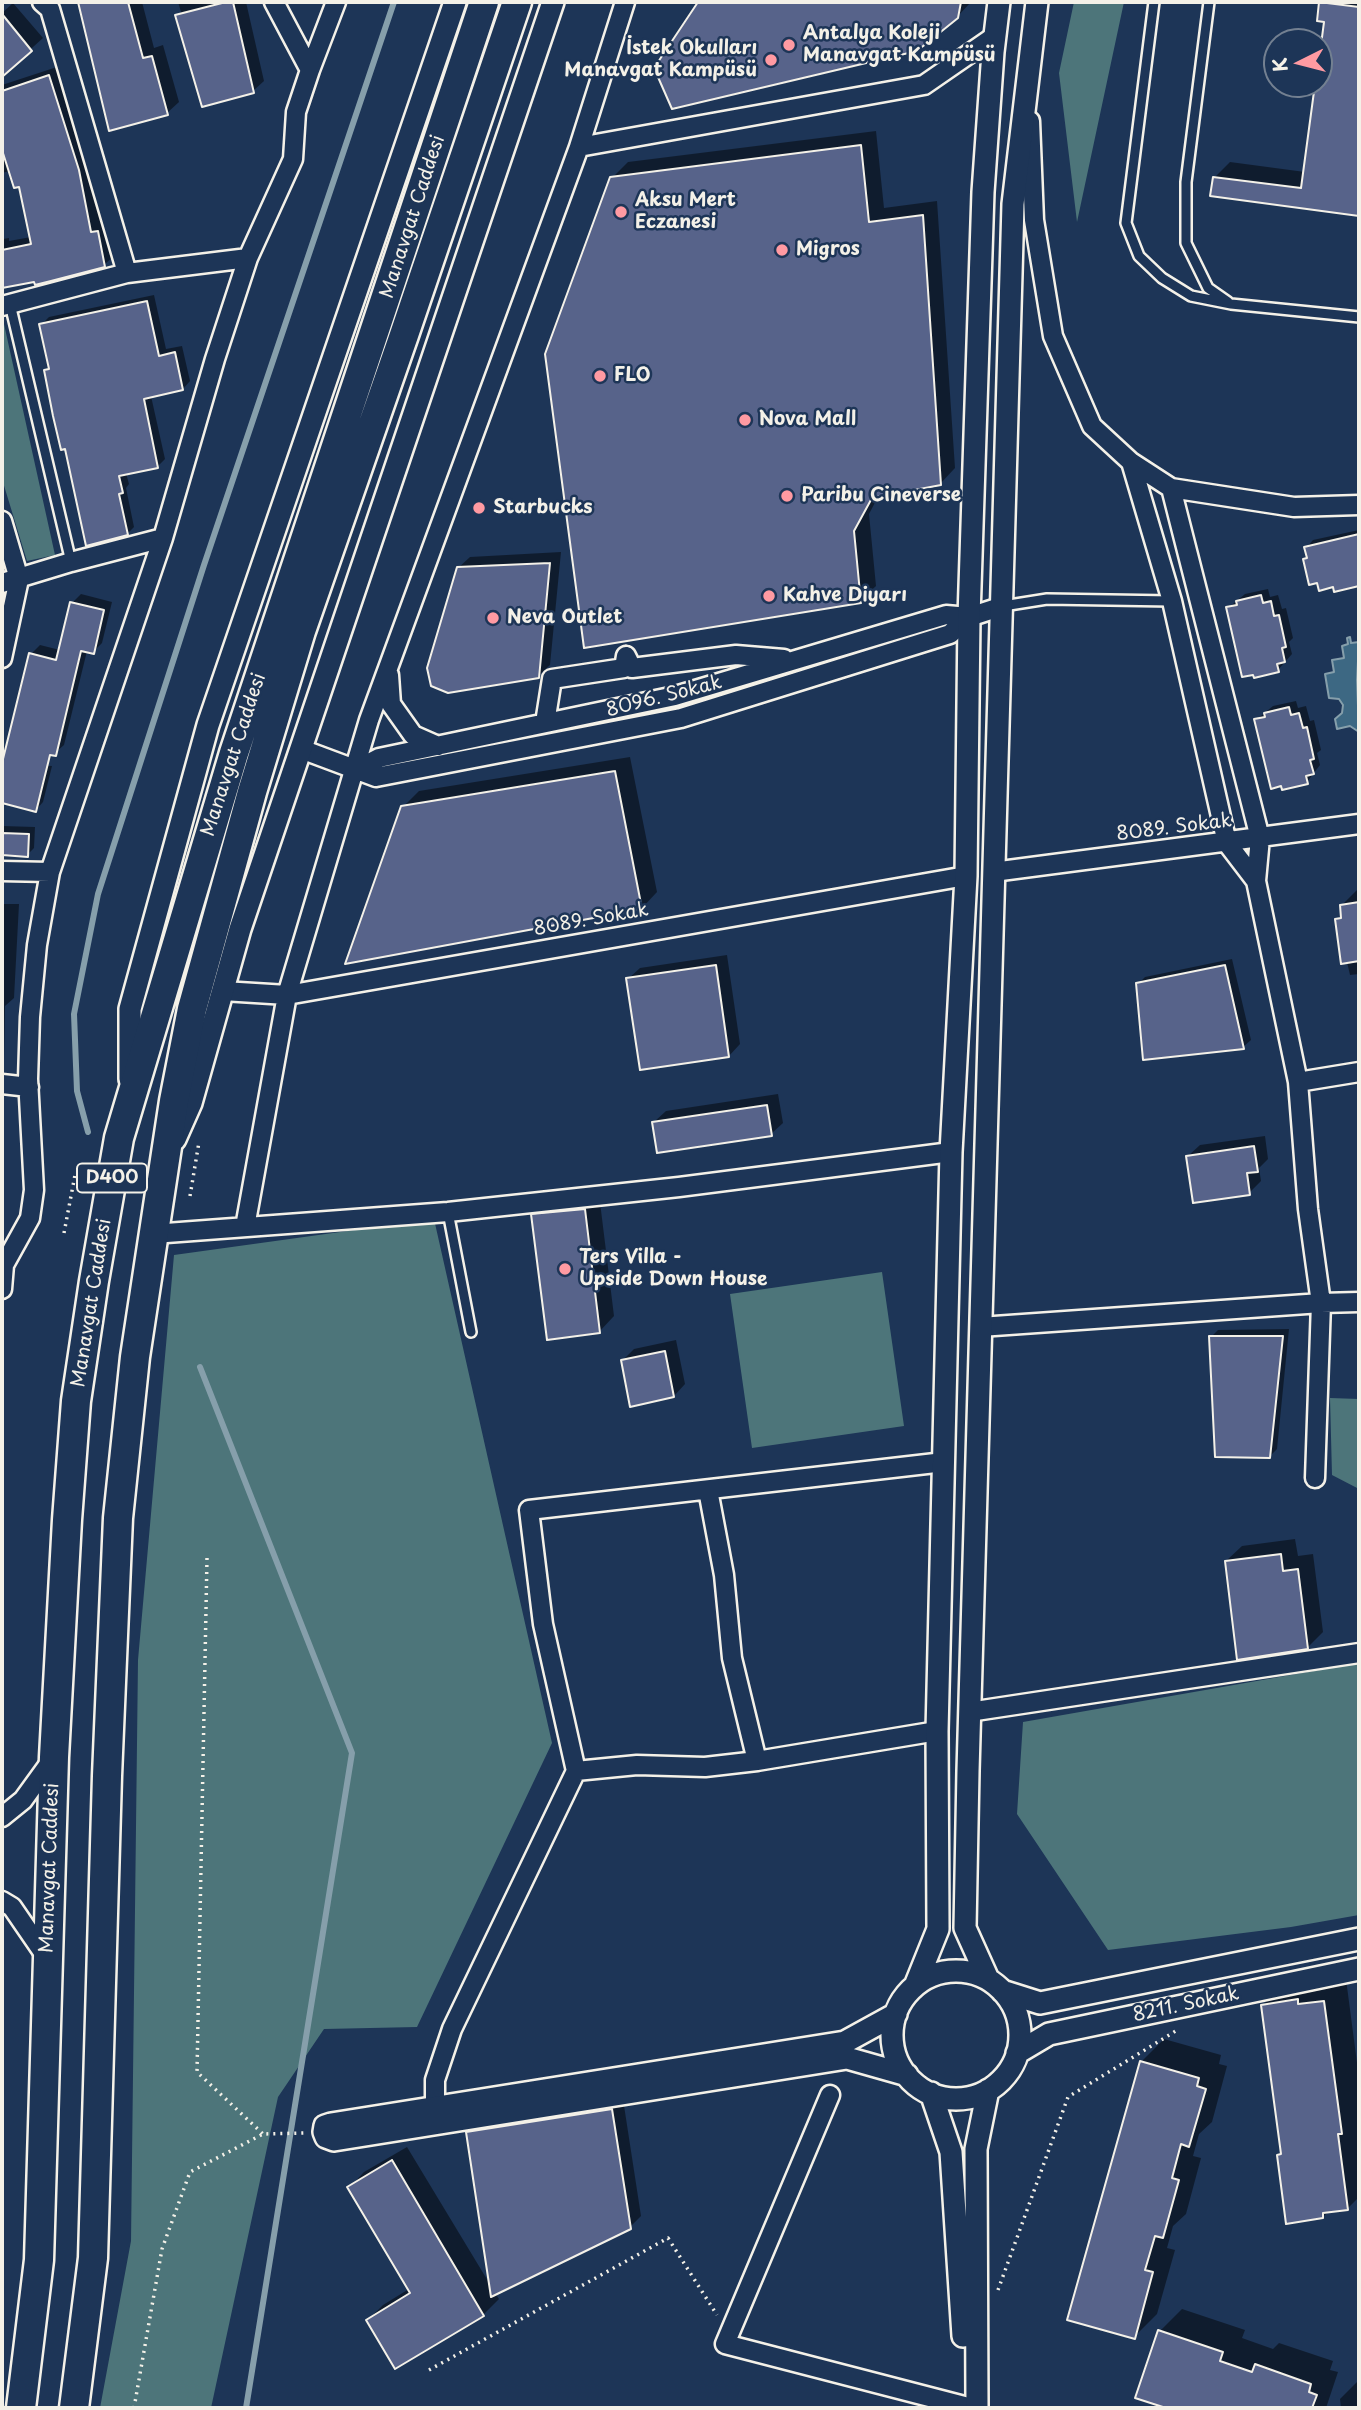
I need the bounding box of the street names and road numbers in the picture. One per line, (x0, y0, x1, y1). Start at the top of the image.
street label: Manavgat Caddesi (376, 133, 450, 301)
street label: Manavgat Caddesi (197, 671, 271, 839)
street label: 8096. Sokak (604, 672, 724, 722)
street label: 8089. Sokak (1115, 810, 1233, 846)
street label: 8089. Sokak (532, 899, 650, 941)
road number: D400 (77, 1163, 147, 1192)
street label: Manavgat Caddesi (67, 1217, 117, 1389)
street label: Manavgat Caddesi (36, 1783, 64, 1953)
street label: 8211. Sokak (1131, 1983, 1241, 2027)

